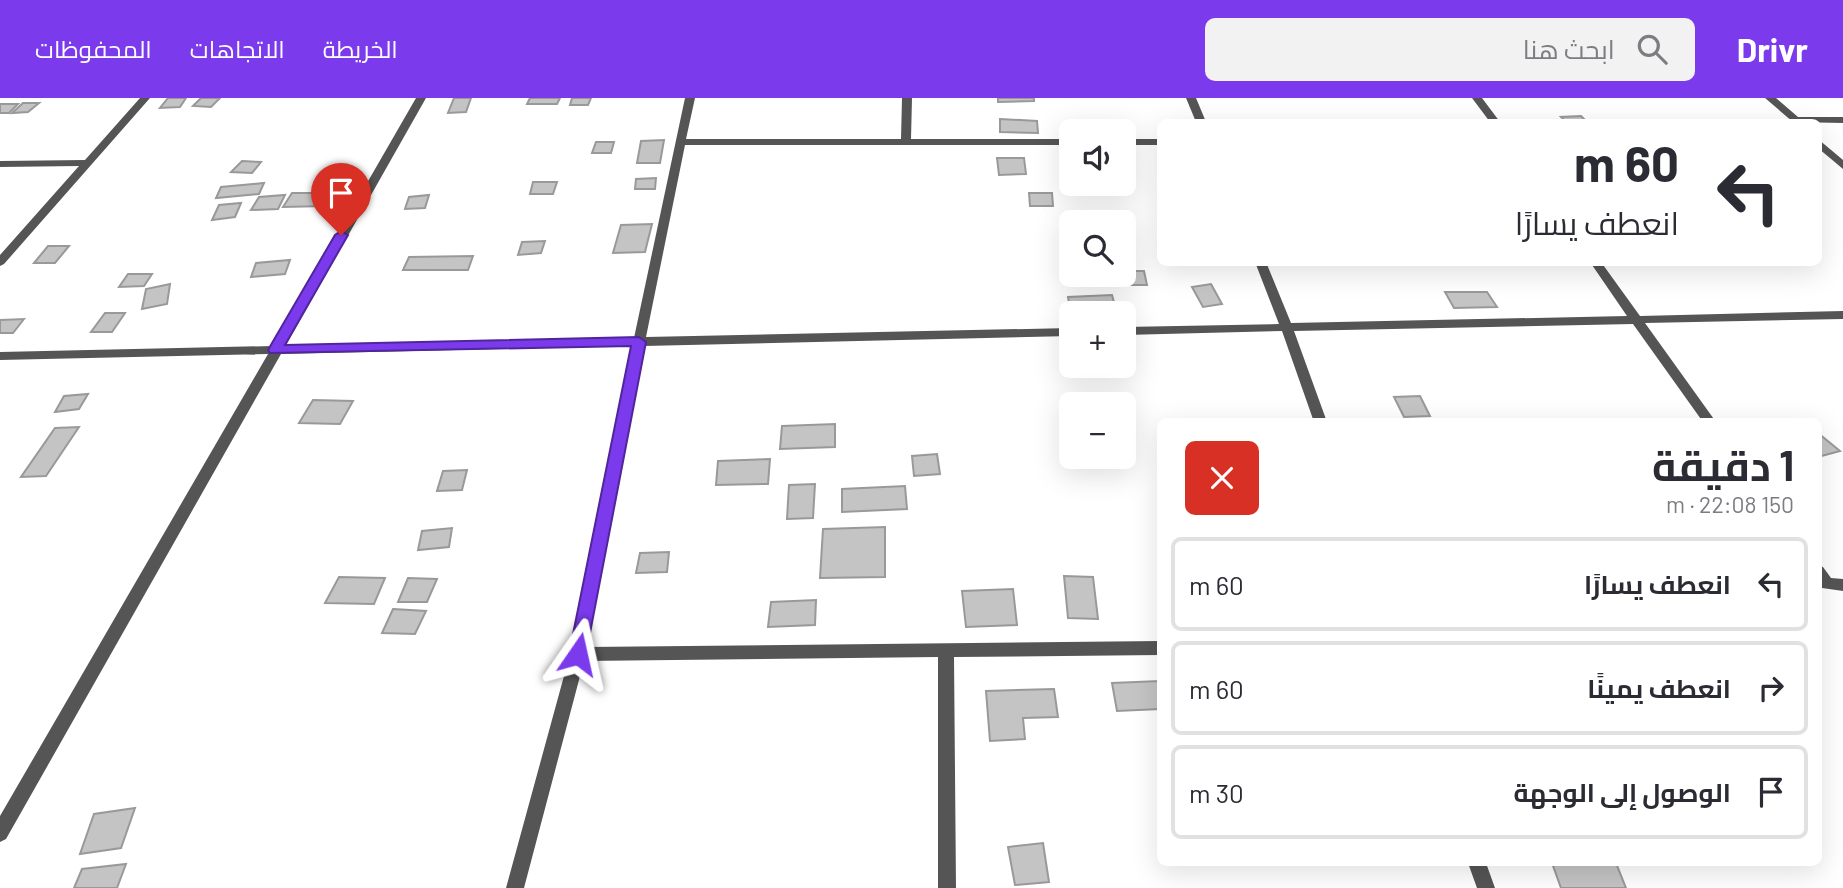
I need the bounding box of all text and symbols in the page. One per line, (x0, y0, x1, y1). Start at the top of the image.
search box (1205, 18, 1695, 81)
text: Drivr (1737, 29, 1808, 69)
icon: search (1633, 30, 1671, 68)
text: ابحث هنا (1523, 33, 1615, 64)
text: المحفوظات (35, 34, 152, 63)
text: الاتجاهات (190, 34, 285, 63)
text: الخريطة (323, 34, 398, 63)
map controls (1059, 119, 1136, 469)
button: sound (1059, 119, 1136, 196)
text: 60 m (1574, 133, 1679, 192)
icon: left (1703, 147, 1794, 238)
pin (311, 163, 371, 235)
icon: arrive (322, 174, 360, 212)
text: انعطف يسارًا (1515, 203, 1679, 241)
button: search (1059, 210, 1136, 287)
button: + (1059, 301, 1136, 378)
button: − (1059, 392, 1136, 469)
text: 1 دقيقة (1652, 439, 1794, 489)
button: close (1185, 441, 1259, 515)
text: 150 m · 22:08 (1666, 490, 1794, 518)
icon: left (1752, 565, 1790, 603)
text: انعطف يسارًا (1584, 568, 1731, 599)
text: 60 m (1189, 569, 1244, 600)
position arrow (541, 617, 615, 691)
icon: right (1752, 669, 1790, 707)
text: انعطف يمينًا (1587, 672, 1731, 703)
text: 60 m (1189, 673, 1244, 704)
icon: arrive (1752, 773, 1790, 811)
text: الوصول إلى الوجهة (1513, 776, 1731, 807)
text: 30 m (1189, 777, 1244, 808)

